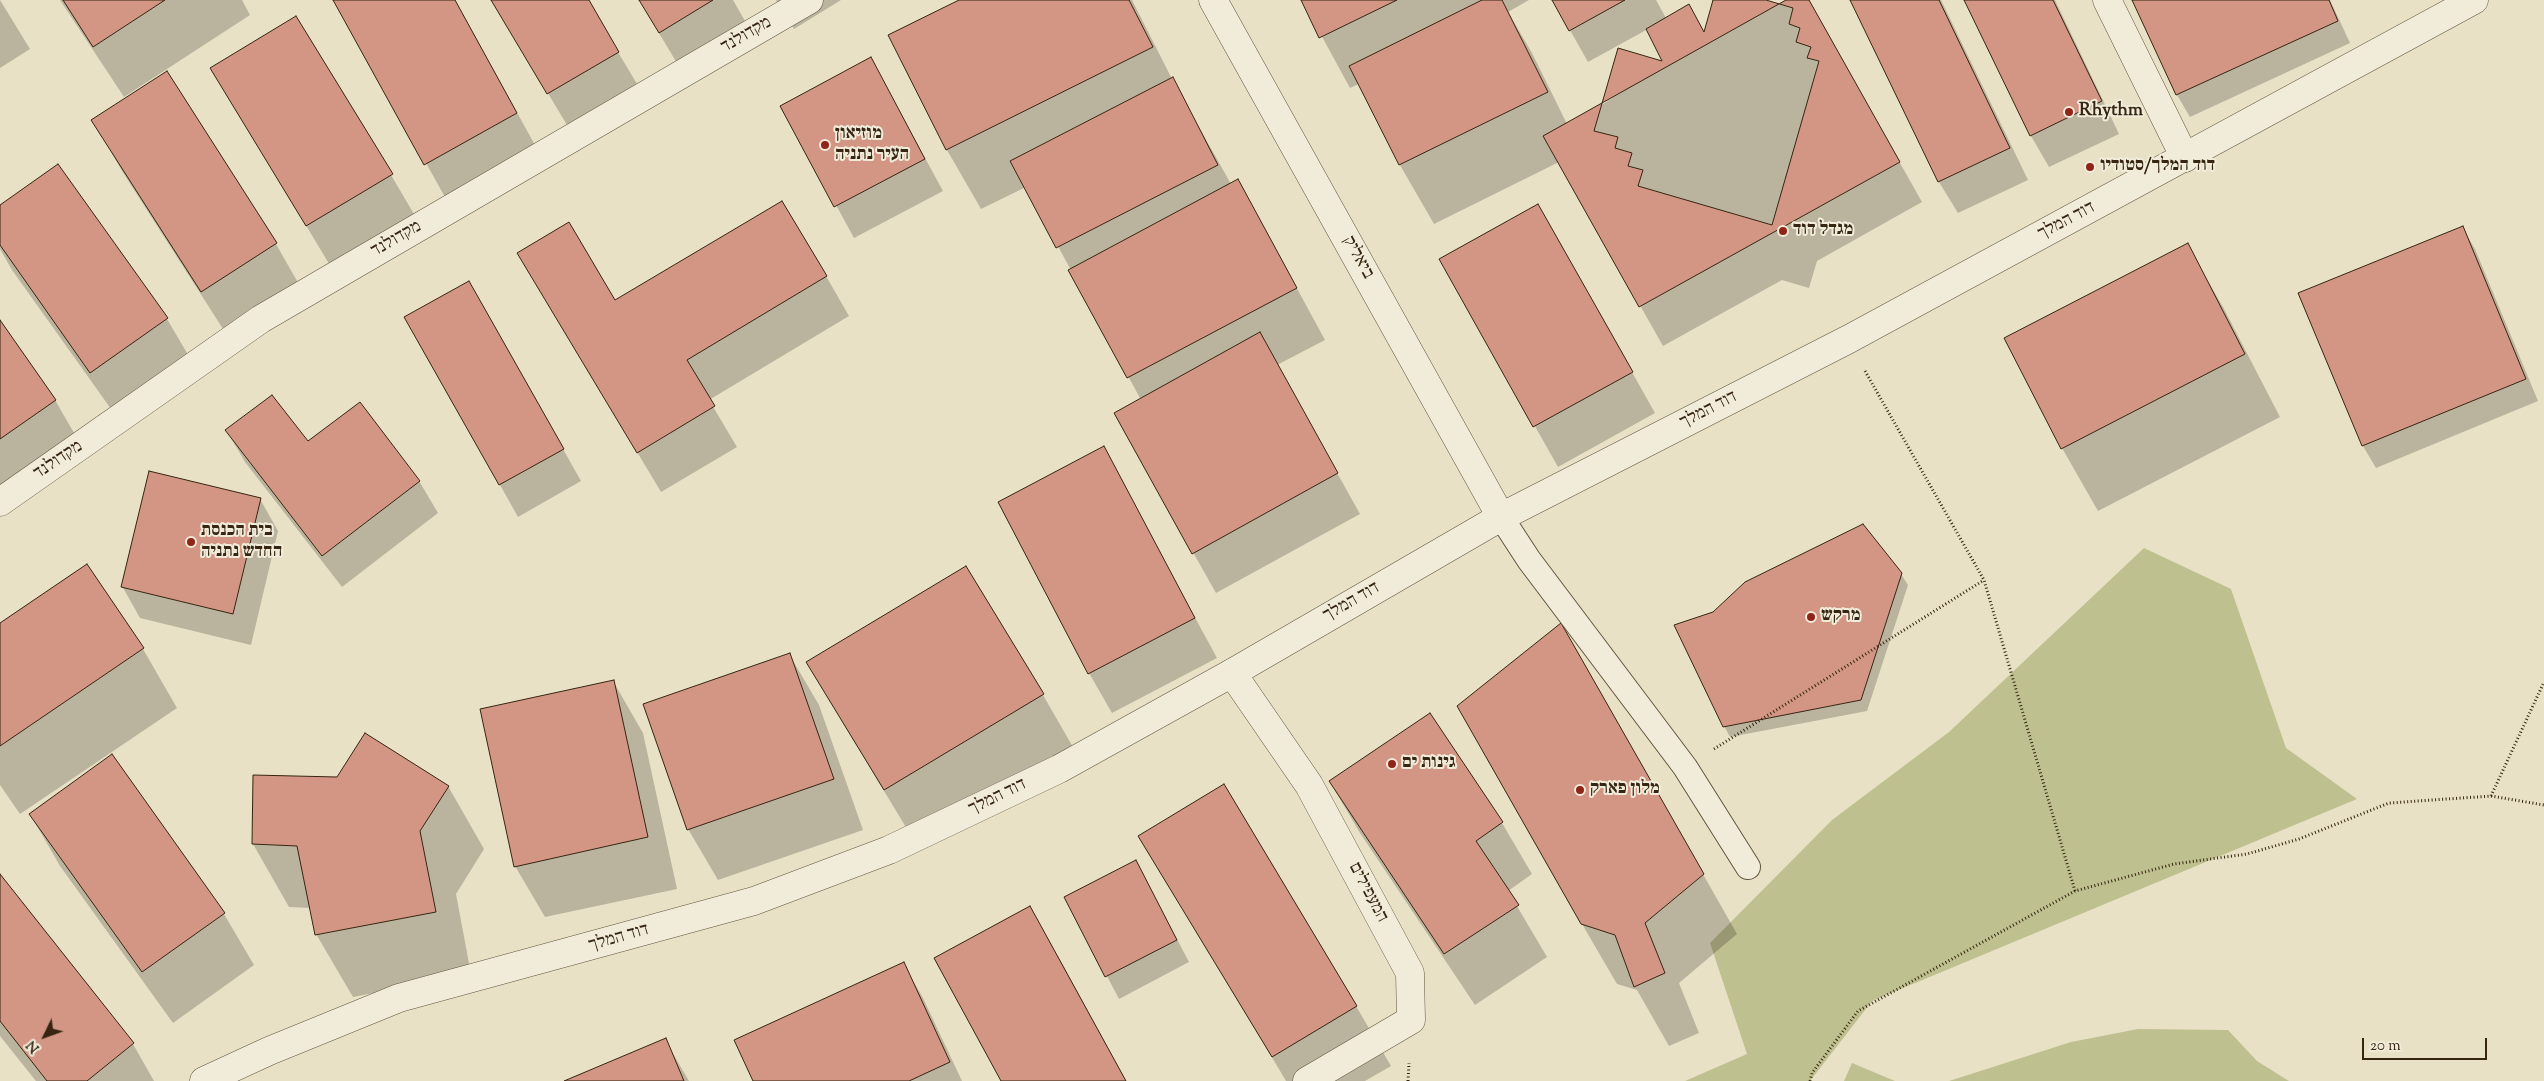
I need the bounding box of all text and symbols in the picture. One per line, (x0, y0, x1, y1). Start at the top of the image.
street label: מקדולנד (718, 13, 776, 59)
place label: Rhythm (2079, 101, 2143, 123)
marker: Rhythm (2063, 106, 2075, 118)
place label: מוזיאון העיר נתניה (835, 124, 909, 166)
marker: מוזיאון העיר נתניה (819, 139, 831, 151)
place label: דוד המלך/סטודיו (2100, 156, 2215, 178)
marker: דוד המלך/סטודיו (2084, 161, 2096, 173)
street label: דוד המלך (2035, 198, 2099, 246)
street label: מקדולנד (368, 217, 426, 263)
place label: מגדל דוד (1793, 220, 1853, 242)
marker: מגדל דוד (1777, 225, 1789, 237)
street label: ביאליק (1336, 233, 1378, 283)
street label: דוד המלך (1677, 387, 1741, 435)
street label: מקדולנד (30, 437, 88, 485)
place label: בית הכנסת החדש נתניה (201, 521, 282, 564)
marker: בית הכנסת החדש נתניה (185, 536, 197, 548)
street label: דוד המלך (1320, 578, 1384, 628)
place label: מרקש (1821, 606, 1860, 628)
marker: מרקש (1805, 611, 1817, 623)
place label: גינות ים (1402, 753, 1456, 775)
marker: גינות ים (1386, 758, 1398, 770)
street label: דוד המלך (966, 775, 1030, 821)
place label: מלון פארק (1590, 779, 1660, 801)
marker: מלון פארק (1574, 784, 1586, 796)
street label: המעפילים (1342, 859, 1392, 927)
street label: דוד המלך (586, 920, 652, 958)
north arrow (20, 1011, 70, 1061)
scale bar (2364, 1028, 2489, 1060)
text: N (23, 1035, 45, 1057)
text: 20 m (2370, 1036, 2401, 1057)

